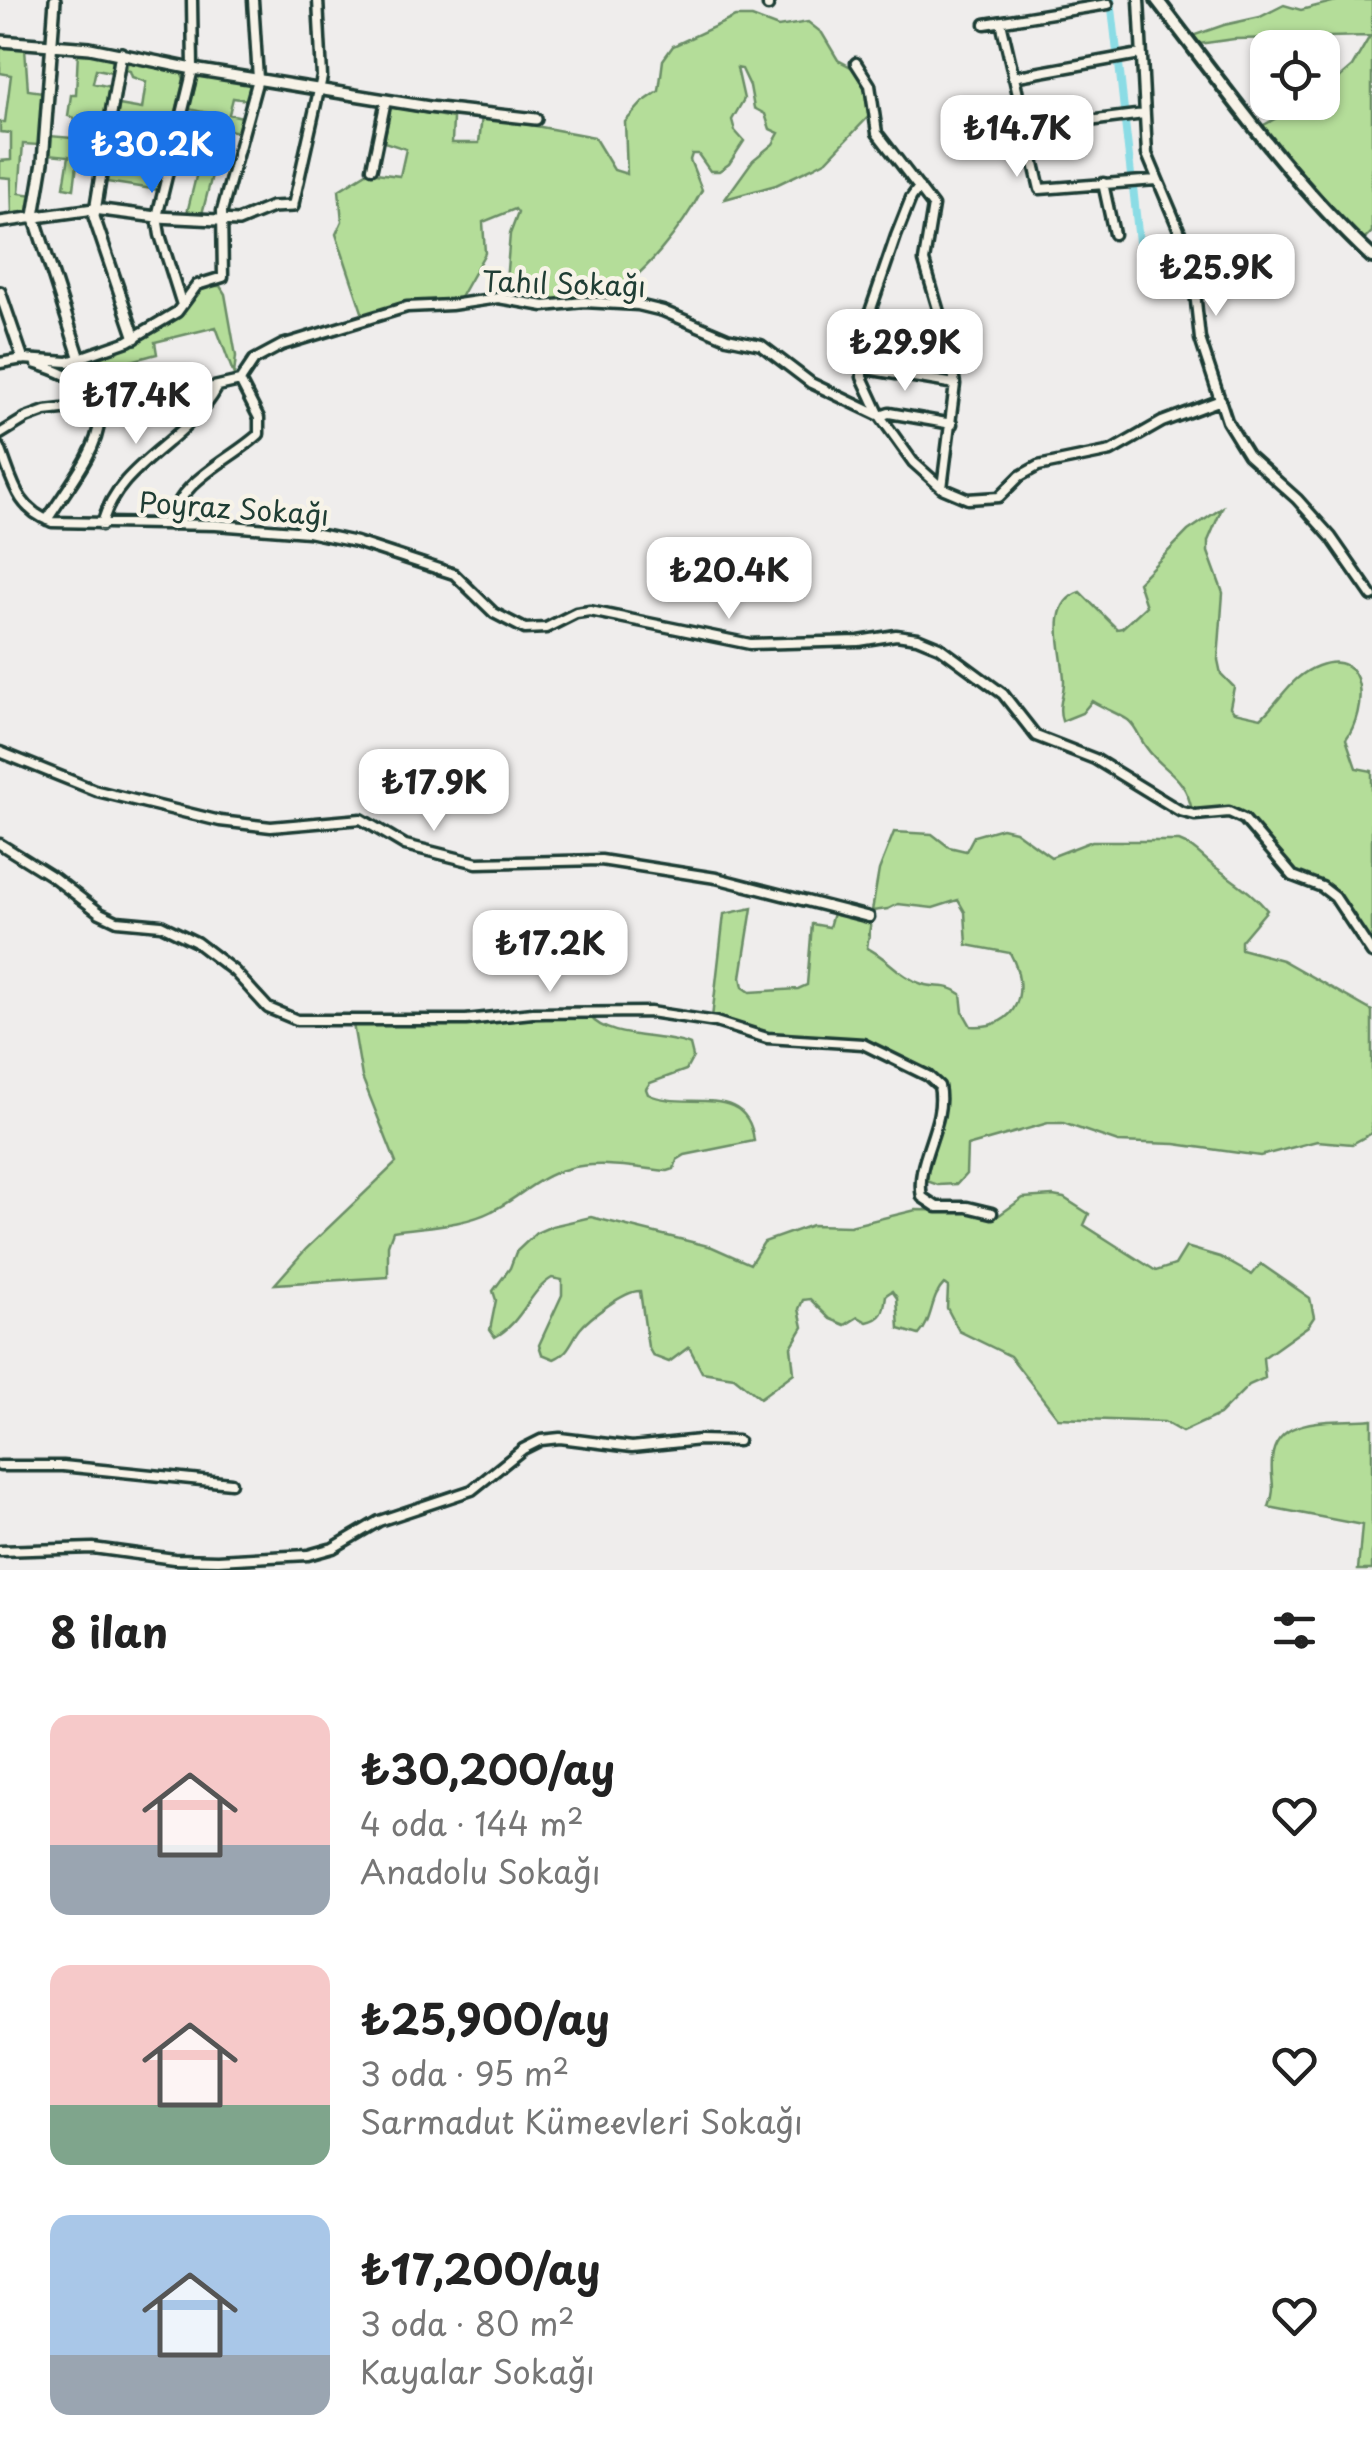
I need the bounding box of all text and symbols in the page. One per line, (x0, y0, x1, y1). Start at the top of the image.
map controls (1250, 30, 1340, 120)
button: locate (1250, 30, 1340, 120)
pin: ₺14.7K (936, 95, 1098, 180)
text: ₺14.7K (962, 103, 1072, 151)
pin: ₺30.2K (71, 111, 233, 196)
text: ₺30.2K (90, 119, 214, 167)
pin: ₺25.9K (1135, 234, 1297, 319)
text: ₺25.9K (1159, 242, 1273, 290)
street label: Tahıl Sokağı (481, 258, 647, 307)
pin: ₺29.9K (824, 309, 986, 394)
text: ₺29.9K (849, 317, 961, 365)
pin: ₺17.4K (55, 362, 217, 447)
text: ₺17.4K (81, 370, 191, 418)
street label: Poyraz Sokağı (138, 479, 331, 536)
pin: ₺20.4K (648, 537, 810, 622)
text: ₺20.4K (669, 545, 789, 593)
pin: ₺17.9K (353, 749, 515, 834)
text: ₺17.9K (381, 757, 487, 805)
pin: ₺17.2K (469, 910, 631, 995)
text: ₺17.2K (495, 918, 605, 966)
text: 8 ilan (50, 1599, 168, 1662)
icon: filters (1267, 1603, 1322, 1658)
text: ₺30,200/ay (360, 1736, 615, 1799)
icon: home (130, 1755, 250, 1875)
icon: heart (1267, 1788, 1322, 1843)
text: 4 oda · 144 m² (360, 1799, 584, 1847)
text: Anadolu Sokağı (360, 1847, 601, 1895)
text: ₺25,900/ay (360, 1986, 610, 2049)
icon: home (130, 2005, 250, 2125)
icon: heart (1267, 2038, 1322, 2093)
text: 3 oda · 95 m² (360, 2049, 569, 2097)
text: Sarmadut Kümeevleri Sokağı (360, 2097, 803, 2145)
text: ₺17,200/ay (360, 2236, 600, 2299)
icon: home (130, 2255, 250, 2375)
icon: heart (1267, 2288, 1322, 2343)
text: 3 oda · 80 m² (360, 2299, 575, 2347)
text: Kayalar Sokağı (360, 2347, 595, 2395)

